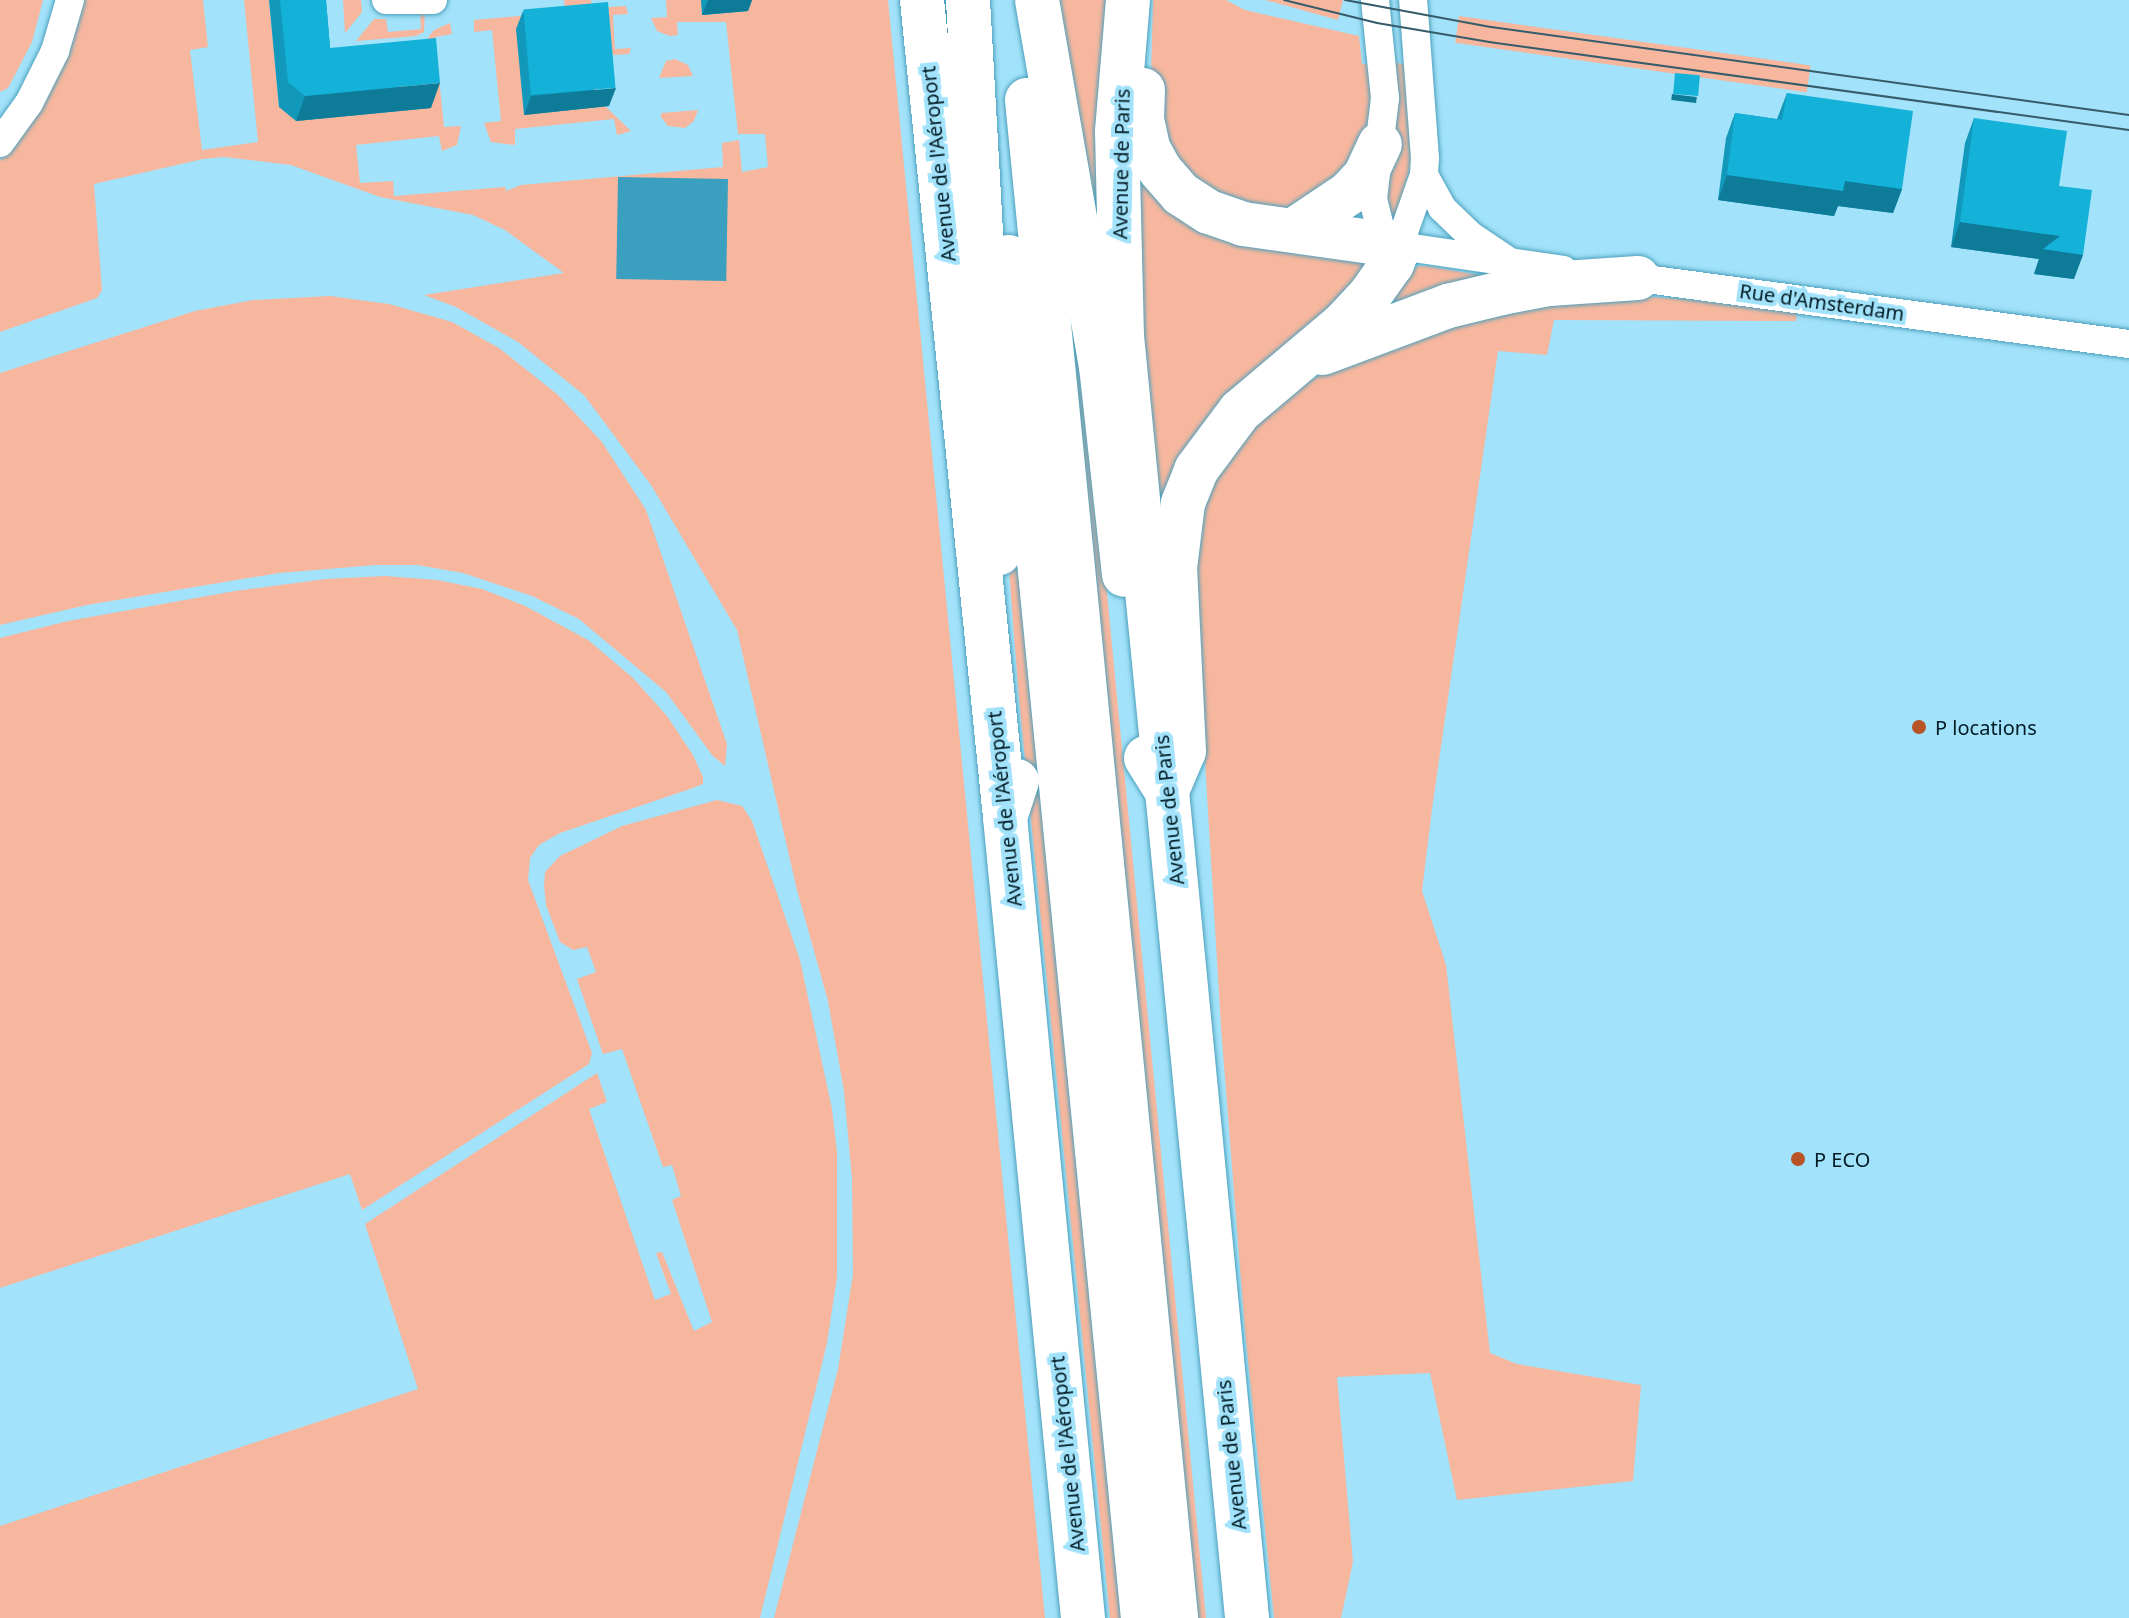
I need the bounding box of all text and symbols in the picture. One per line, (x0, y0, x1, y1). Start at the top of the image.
street label: Avenue de l'Aéroport (916, 65, 960, 263)
street label: Avenue de Paris (1108, 89, 1134, 239)
street label: Rue d'Amsterdam (1738, 279, 1906, 325)
street label: Avenue de l'Aéroport (982, 710, 1026, 908)
place label: P locations (1935, 715, 2037, 739)
marker: P locations (1910, 718, 1928, 736)
street label: Avenue de Paris (1149, 734, 1189, 886)
place label: P ECO (1814, 1147, 1870, 1171)
marker: P ECO (1789, 1150, 1807, 1168)
street label: Avenue de l'Aéroport (1045, 1355, 1089, 1553)
street label: Avenue de Paris (1211, 1379, 1251, 1531)

